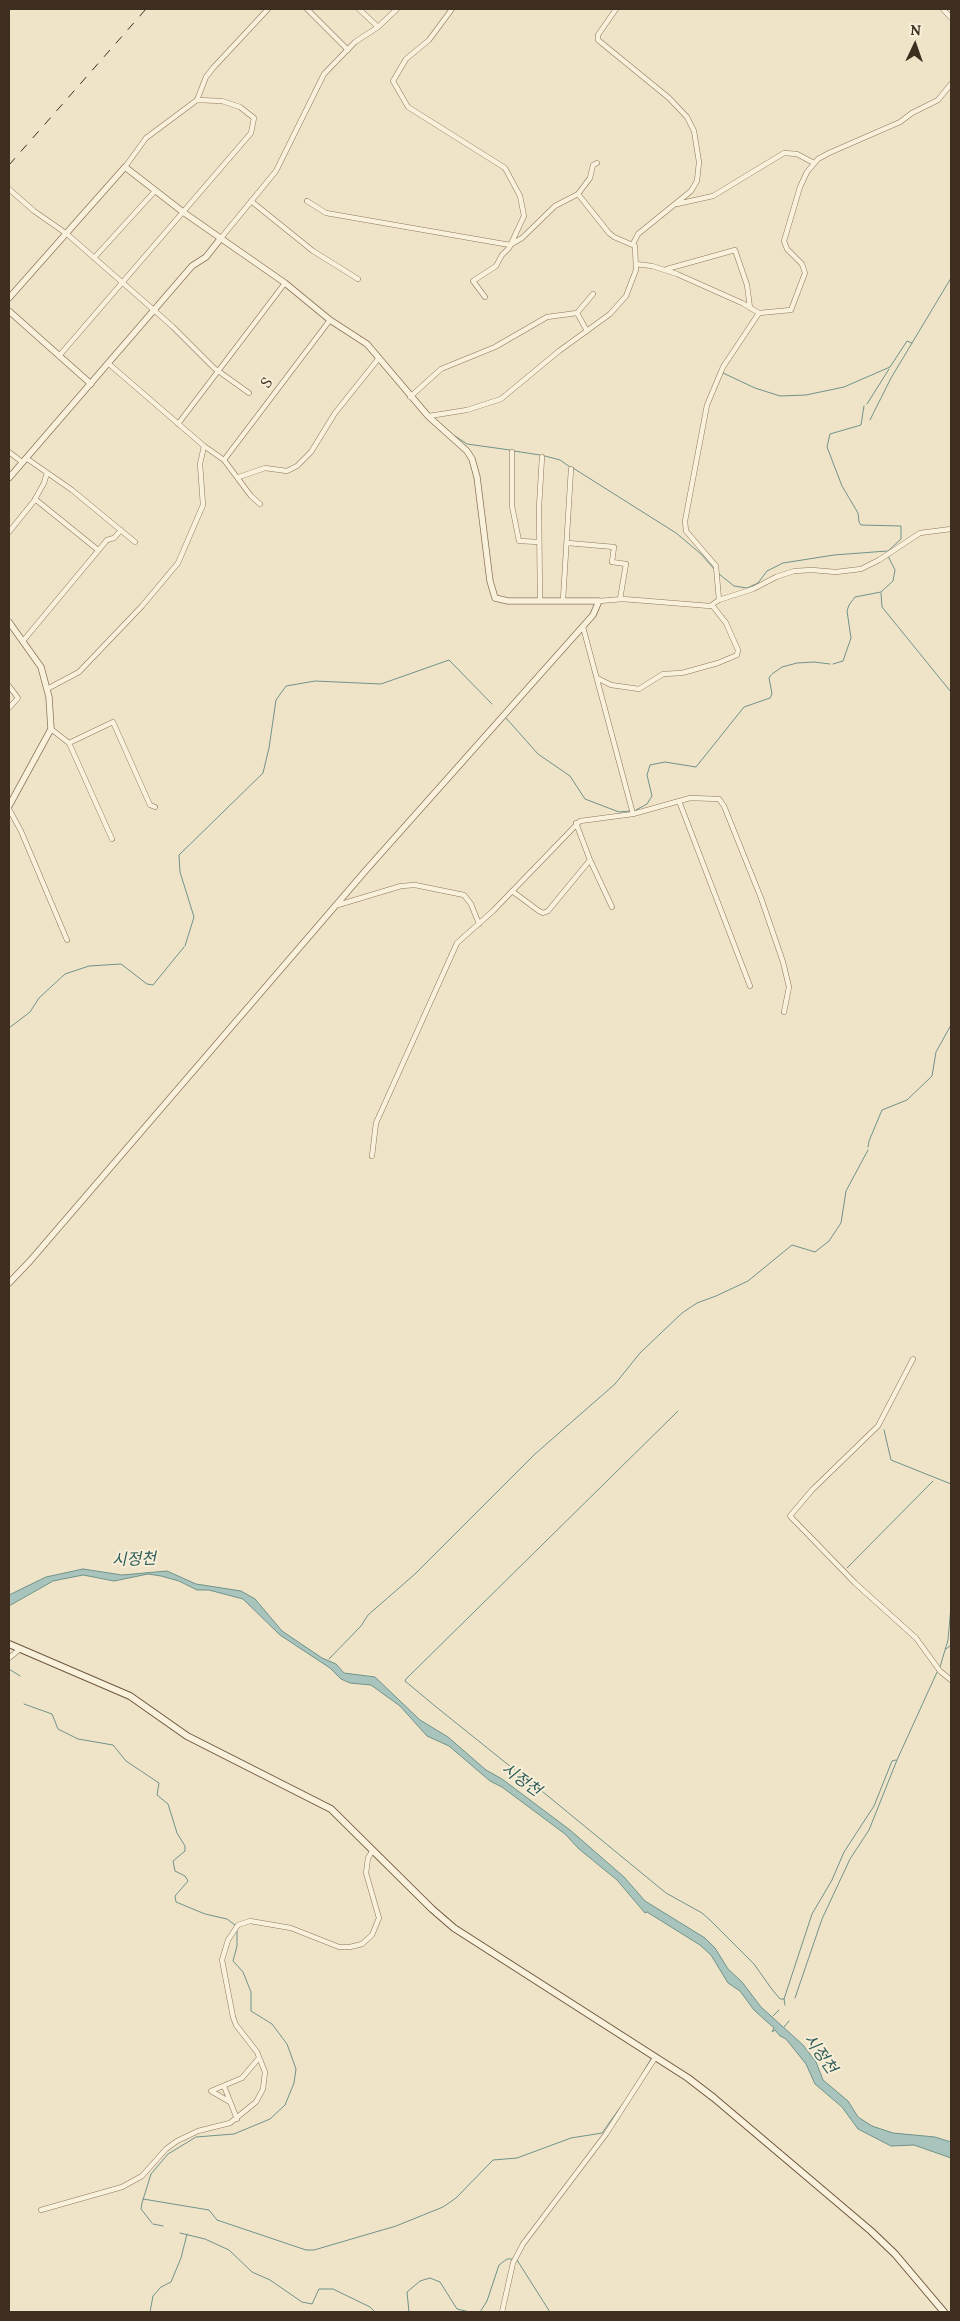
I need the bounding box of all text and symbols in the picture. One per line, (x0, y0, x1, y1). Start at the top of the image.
north arrow (890, 20, 940, 70)
text: N (910, 21, 922, 39)
street label: S (257, 374, 277, 392)
water label: 시정천 (112, 1550, 156, 1570)
water label: 시정천 (497, 1759, 545, 1801)
water label: 시정천 (799, 2030, 841, 2078)

